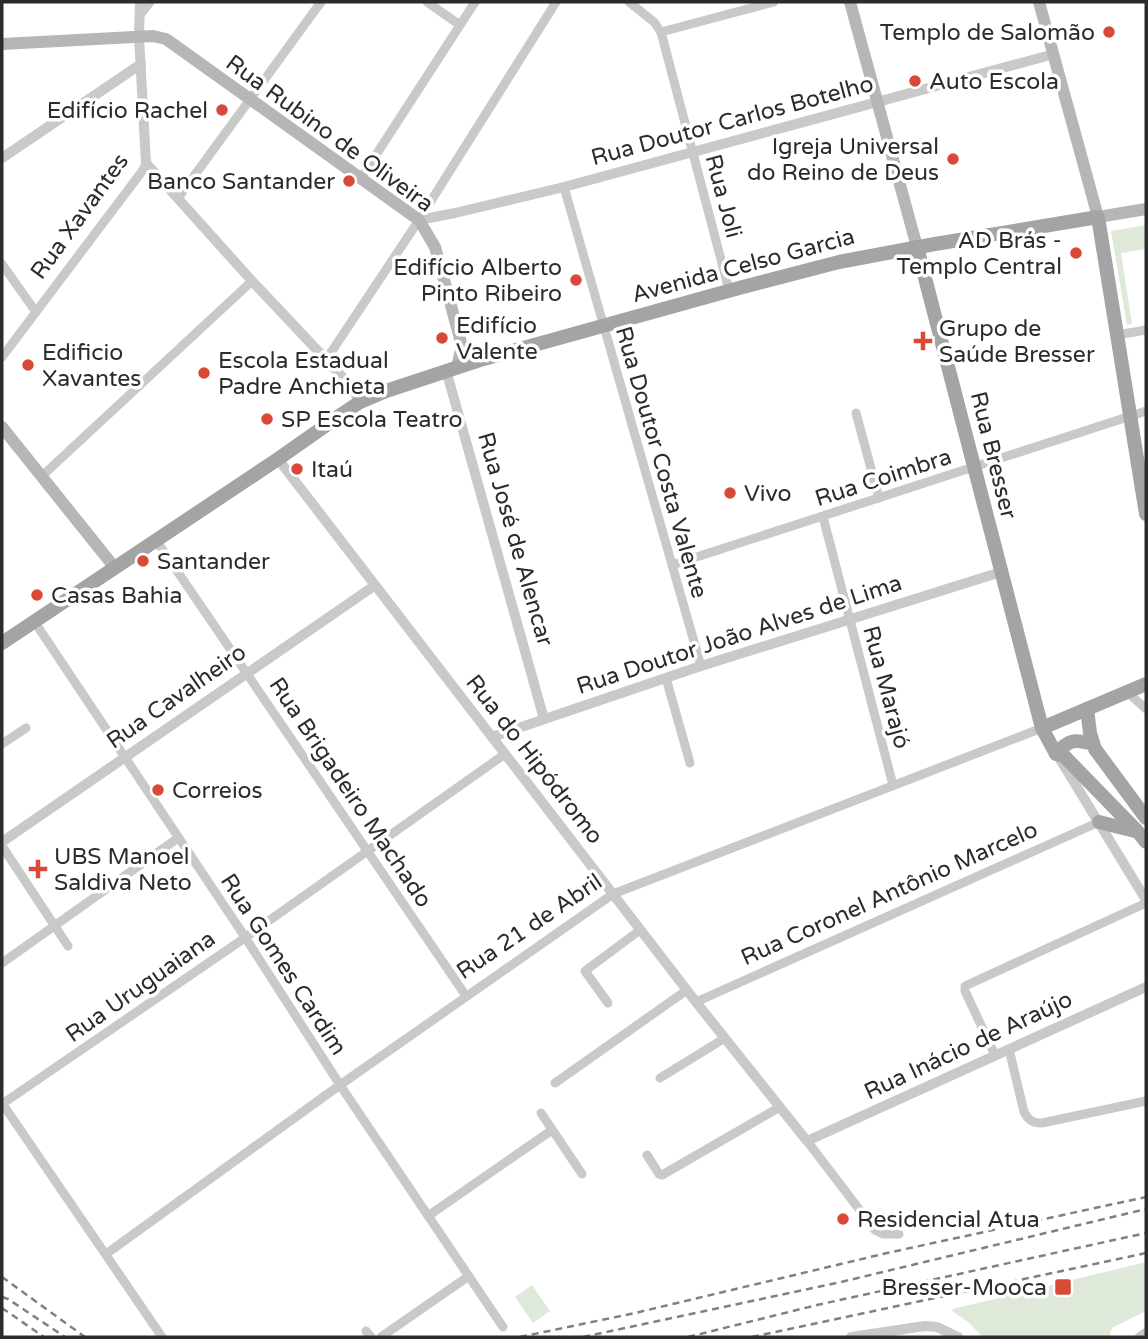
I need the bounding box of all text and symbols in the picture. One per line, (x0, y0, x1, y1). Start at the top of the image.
place label: Templo de Salomão (880, 19, 1095, 47)
marker: Templo de Salomão (1101, 24, 1117, 40)
street label: Rua Rubino de Oliveira (220, 49, 439, 219)
place label: Auto Escola (929, 68, 1059, 96)
street label: Rua Doutor Carlos Botelho (588, 70, 876, 172)
marker: Auto Escola (907, 73, 923, 89)
place label: Edifício Rachel (47, 97, 208, 125)
marker: Edifício Rachel (214, 102, 230, 118)
place label: Igreja Universal do Reino de Deus (747, 133, 939, 187)
street label: Rua Xavantes (25, 148, 135, 285)
street label: Rua Joli (698, 151, 748, 241)
marker: Igreja Universal do Reino de Deus (945, 151, 961, 167)
place label: Banco Santander (147, 168, 335, 196)
marker: Banco Santander (341, 173, 357, 189)
street label: Avenida Celso Garcia (629, 223, 858, 309)
place label: AD Brás - Templo Central (897, 227, 1062, 281)
marker: AD Brás - Templo Central (1068, 245, 1084, 261)
place label: Edifício Alberto Pinto Ribeiro (393, 254, 562, 308)
marker: Edifício Alberto Pinto Ribeiro (568, 272, 584, 288)
place label: Edifício Valente (456, 312, 538, 366)
place label: Grupo de Saúde Bresser (939, 315, 1095, 369)
street label: Rua Doutor Costa Valente (609, 323, 713, 601)
marker: Edifício Valente (434, 330, 450, 346)
marker: Grupo de Saúde Bresser (913, 331, 933, 351)
place label: Edificio Xavantes (42, 339, 141, 393)
place label: Escola Estadual Padre Anchieta (218, 347, 389, 401)
marker: Edificio Xavantes (20, 357, 36, 373)
marker: Escola Estadual Padre Anchieta (196, 365, 212, 381)
street label: Rua Bresser (964, 389, 1022, 522)
place label: SP Escola Teatro (281, 406, 462, 434)
marker: SP Escola Teatro (259, 411, 275, 427)
street label: Rua José de Alencar (471, 429, 559, 650)
street label: Rua Coimbra (811, 443, 955, 513)
place label: Itaú (311, 456, 353, 484)
marker: Itaú (289, 461, 305, 477)
place label: Vivo (744, 480, 791, 508)
marker: Vivo (722, 485, 738, 501)
place label: Santander (157, 548, 270, 576)
marker: Santander (135, 553, 151, 569)
street label: Rua Doutor João Alves de Lima (573, 569, 906, 701)
place label: Casas Bahia (51, 582, 182, 610)
marker: Casas Bahia (29, 587, 45, 603)
street label: Rua Marajó (856, 623, 916, 752)
street label: Rua Cavalheiro (101, 638, 252, 755)
street label: Rua do Hipódromo (459, 669, 609, 850)
street label: Rua Brigadeiro Machado (263, 672, 438, 913)
place label: Correios (172, 777, 263, 805)
marker: Correios (150, 782, 166, 798)
street label: Rua Coronel Antônio Marcelo (737, 816, 1042, 972)
place label: UBS Manoel Saldiva Neto (54, 843, 192, 897)
marker: UBS Manoel Saldiva Neto (28, 859, 48, 879)
street label: Rua 21 de Abril (451, 868, 608, 986)
street label: Rua Gomes Cardim (214, 869, 352, 1060)
street label: Rua Uruguaiana (60, 925, 221, 1049)
street label: Rua Inácio de Araújo (860, 985, 1077, 1106)
place label: Residencial Atua (857, 1206, 1040, 1234)
marker: Residencial Atua (835, 1211, 851, 1227)
place label: Bresser-Mooca (881, 1274, 1047, 1302)
marker: Bresser-Mooca (1053, 1277, 1073, 1297)

